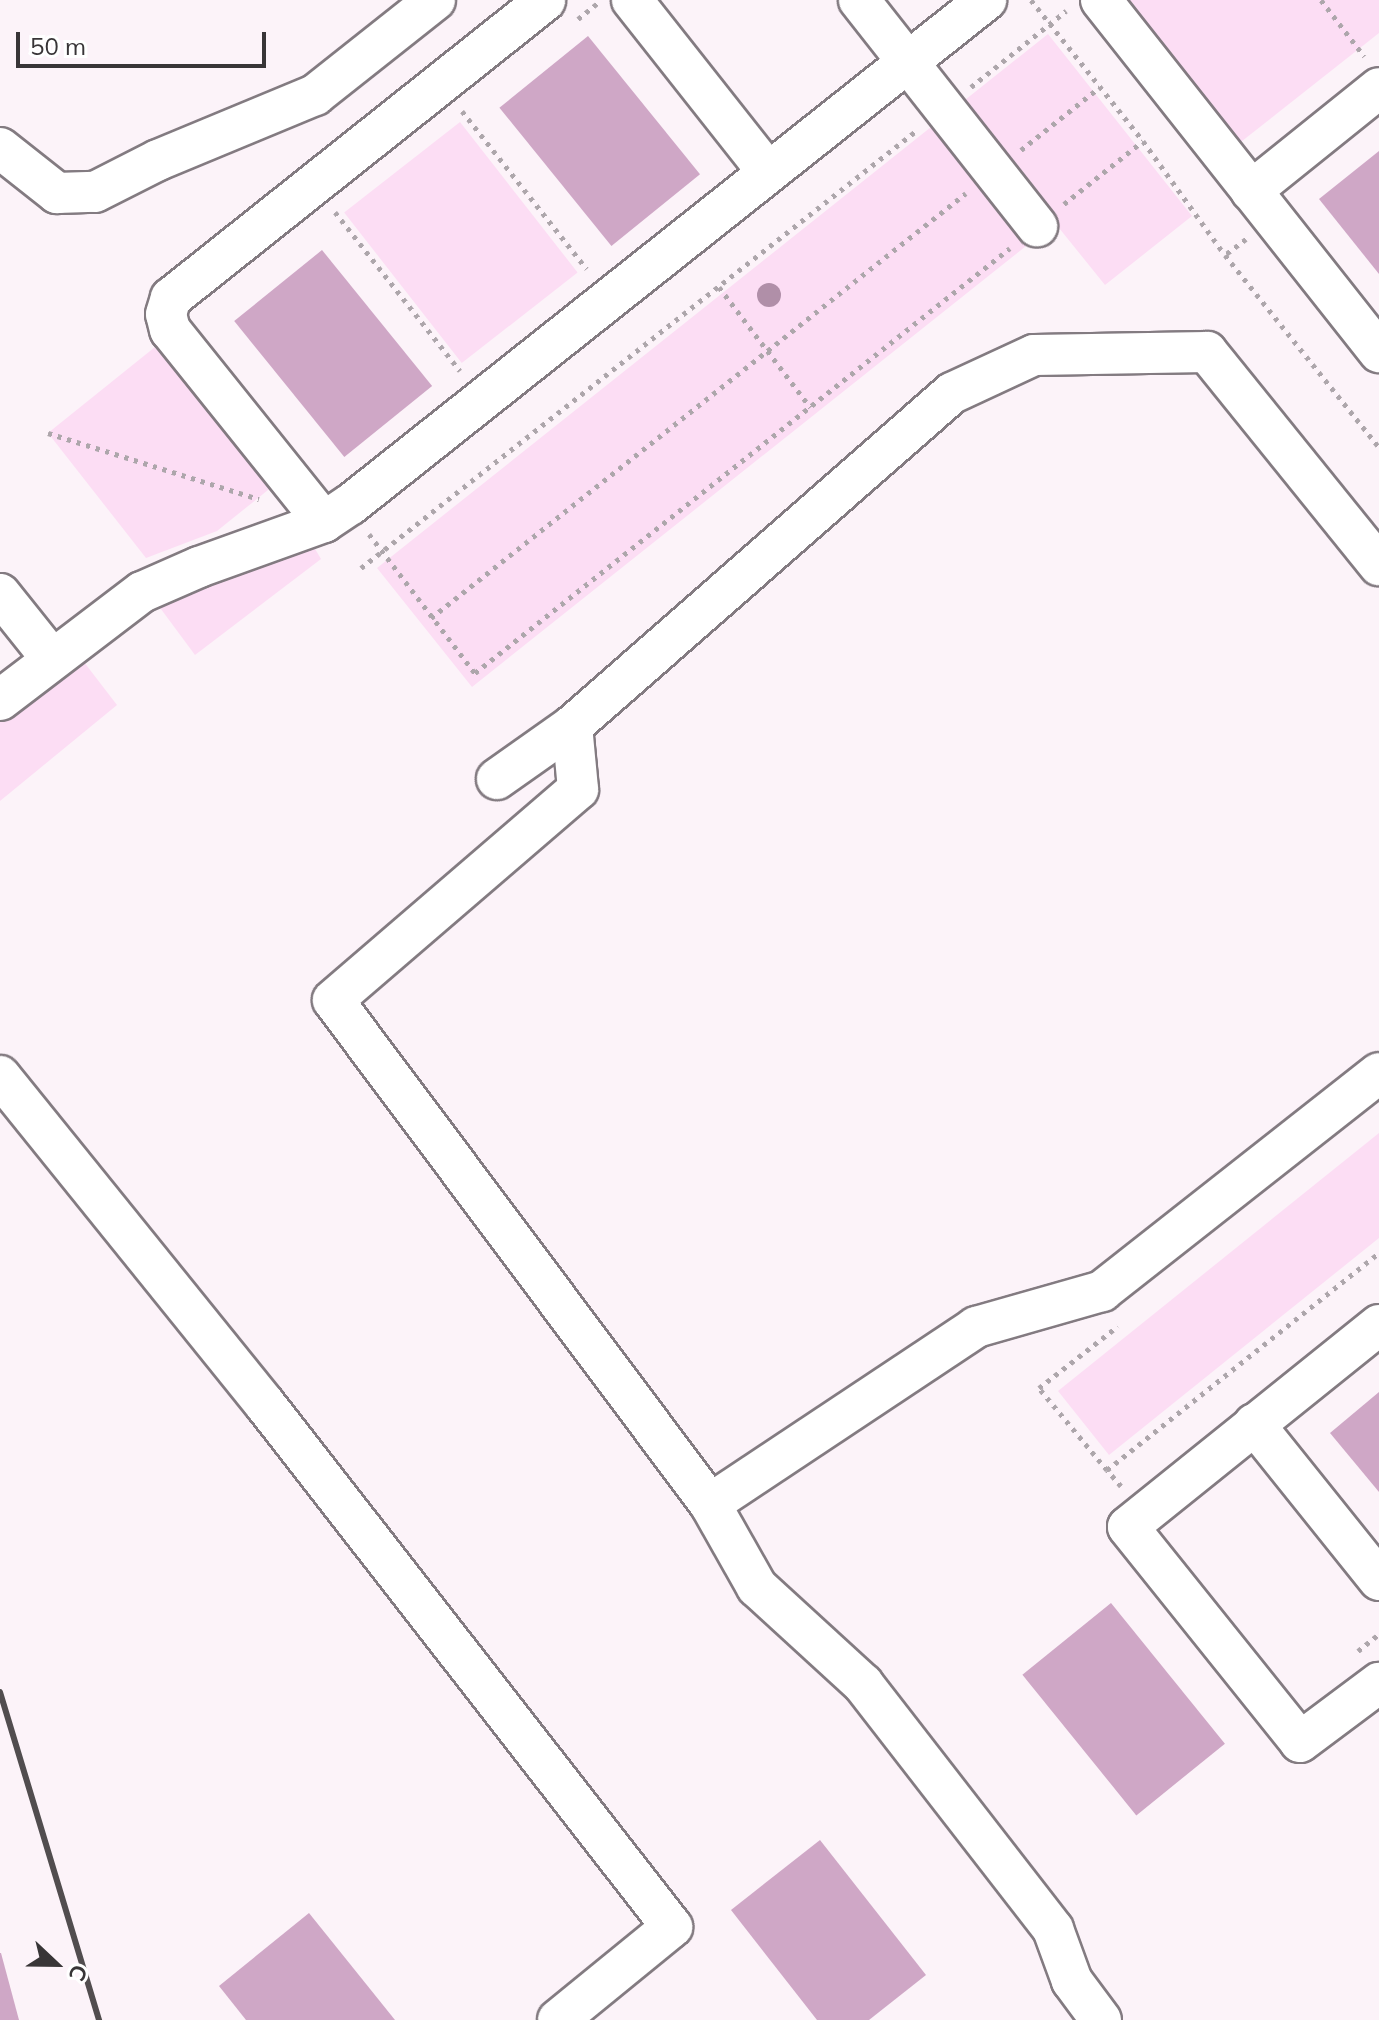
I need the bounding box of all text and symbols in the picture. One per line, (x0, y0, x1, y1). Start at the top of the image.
scale bar (20, 16, 270, 66)
text: 50 m (30, 31, 86, 61)
north arrow (16, 1924, 96, 2004)
text: С (62, 1961, 94, 1985)

